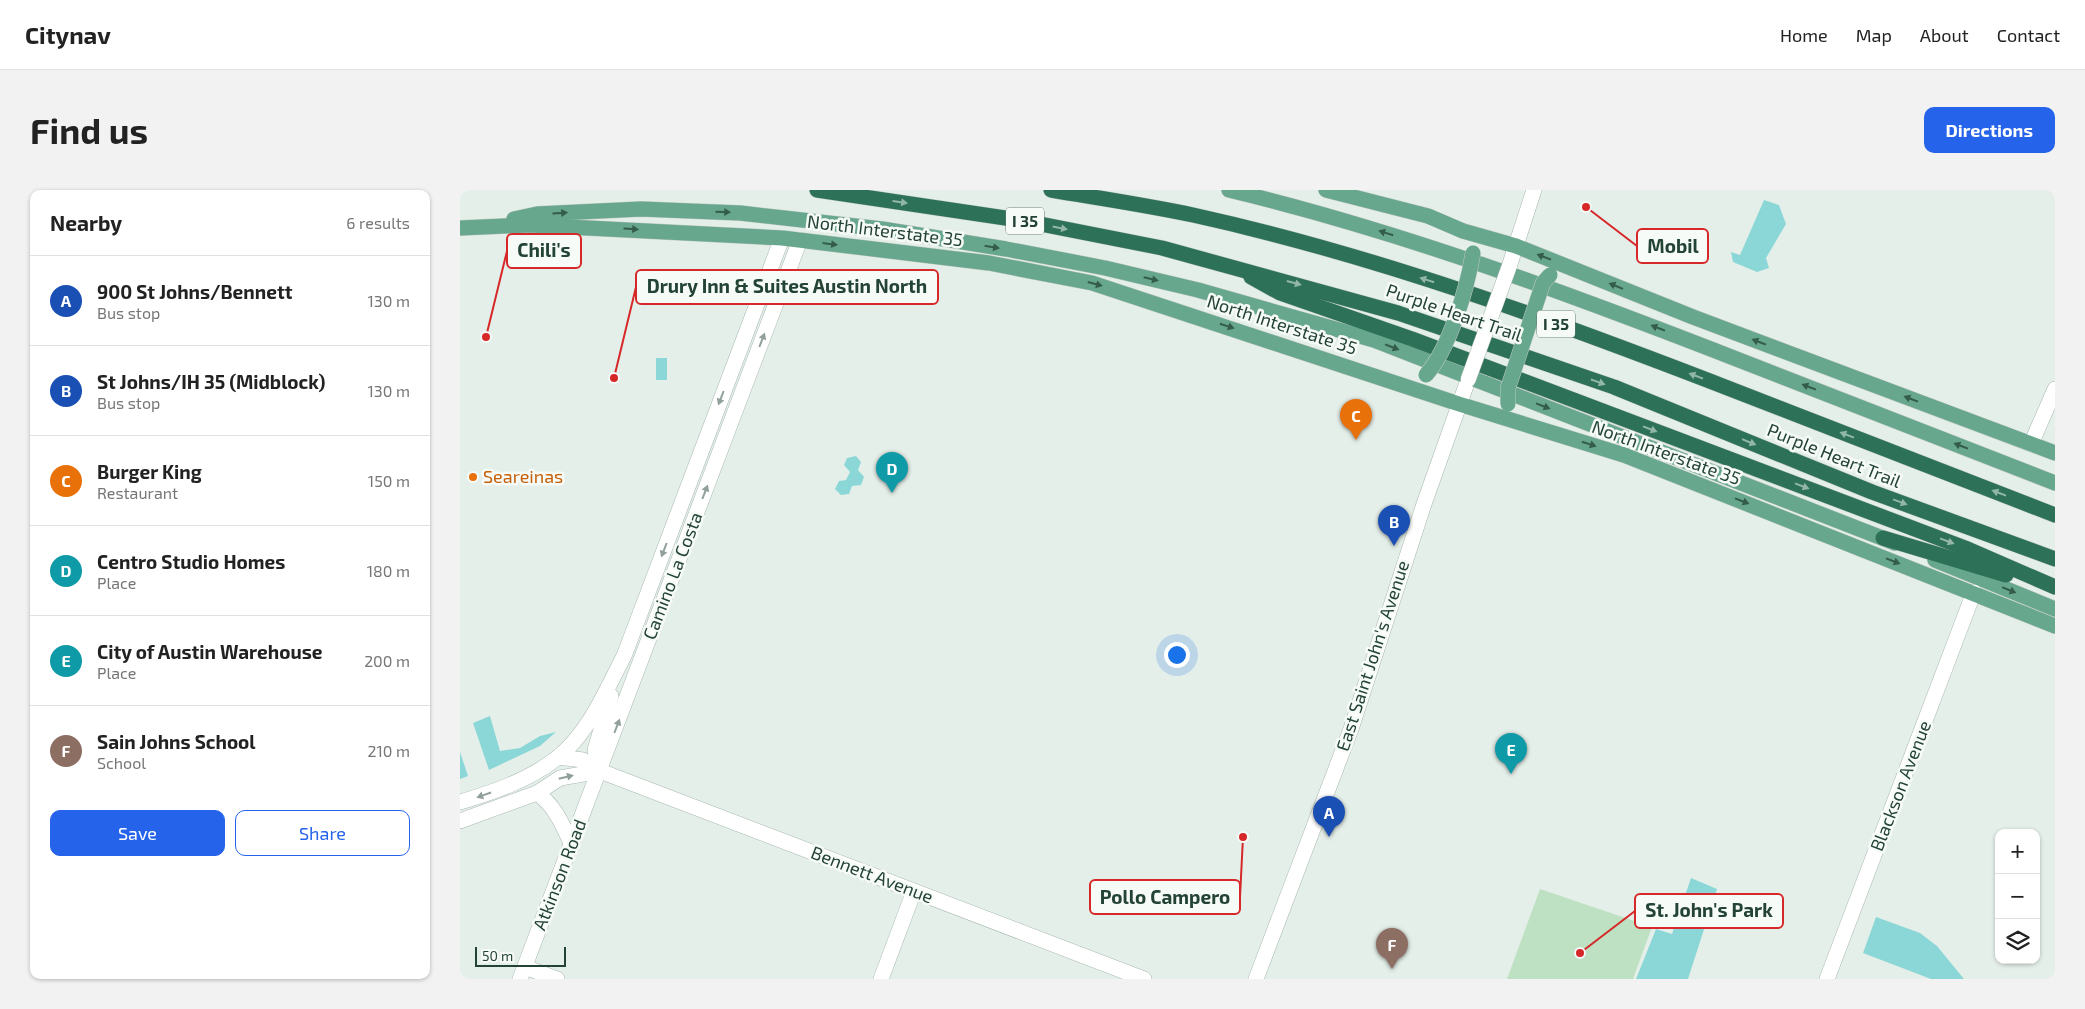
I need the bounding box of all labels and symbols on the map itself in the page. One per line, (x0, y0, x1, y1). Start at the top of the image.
one-way arrow (892, 198, 908, 206)
road number: I 35 (1006, 208, 1044, 234)
one-way arrow (553, 209, 569, 217)
one-way arrow (715, 209, 731, 217)
street label: North Interstate 35 (806, 210, 964, 250)
one-way arrow (1053, 224, 1068, 232)
one-way arrow (624, 226, 640, 234)
one-way arrow (1378, 229, 1393, 237)
callout: Mobil (1637, 229, 1708, 263)
callout: Chili's (507, 234, 581, 268)
text: Mobil (1647, 234, 1699, 257)
text: Chili's (517, 238, 571, 261)
one-way arrow (823, 240, 839, 248)
one-way arrow (985, 243, 1001, 251)
one-way arrow (1536, 253, 1551, 261)
callout: Drury Inn & Suites Austin North (636, 270, 938, 304)
text: Drury Inn & Suites Austin North (647, 274, 927, 298)
one-way arrow (1144, 275, 1159, 283)
one-way arrow (1420, 276, 1435, 283)
street label: Purple Heart Trail (1383, 278, 1526, 346)
one-way arrow (1287, 279, 1302, 287)
one-way arrow (1087, 280, 1102, 288)
one-way arrow (1609, 281, 1623, 289)
street label: North Interstate 35 (1205, 289, 1360, 359)
road number: I 35 (1537, 310, 1575, 338)
one-way arrow (1220, 322, 1235, 330)
one-way arrow (1650, 324, 1665, 332)
one-way arrow (759, 332, 766, 347)
one-way arrow (1751, 338, 1766, 346)
one-way arrow (1385, 343, 1400, 351)
one-way arrow (1688, 372, 1703, 380)
one-way arrow (1591, 379, 1606, 386)
one-way arrow (1801, 383, 1816, 391)
one-way arrow (717, 391, 725, 406)
one-way arrow (1903, 395, 1918, 403)
pin: C (1340, 399, 1372, 440)
one-way arrow (1536, 402, 1551, 410)
street label: North Interstate 35 (1589, 415, 1744, 489)
street label: Purple Heart Trail (1764, 418, 1905, 492)
one-way arrow (1643, 426, 1658, 433)
one-way arrow (1840, 430, 1854, 438)
one-way arrow (1742, 438, 1757, 446)
one-way arrow (1582, 441, 1597, 449)
one-way arrow (1953, 442, 1968, 449)
pin: D (876, 452, 908, 493)
place label: Seareinas (483, 465, 563, 487)
marker: Seareinas (467, 471, 479, 483)
one-way arrow (1795, 483, 1810, 490)
one-way arrow (701, 484, 709, 499)
one-way arrow (1992, 489, 2006, 497)
one-way arrow (1734, 498, 1749, 505)
one-way arrow (1893, 498, 1908, 506)
pin: B (1378, 505, 1410, 546)
street label: Camino La Costa (638, 509, 706, 642)
one-way arrow (1940, 538, 1955, 545)
one-way arrow (660, 543, 668, 558)
one-way arrow (1886, 557, 1900, 565)
street label: East Saint John's Avenue (1331, 558, 1413, 754)
one-way arrow (2002, 586, 2016, 594)
your location (1164, 642, 1190, 668)
street label: Blackson Avenue (1865, 717, 1935, 854)
one-way arrow (613, 718, 621, 733)
pin: E (1495, 733, 1527, 774)
one-way arrow (559, 773, 574, 781)
one-way arrow (476, 792, 491, 799)
pin: A (1313, 796, 1345, 837)
street label: Atkinson Road (528, 816, 590, 933)
street label: Bennett Avenue (808, 841, 937, 907)
callout: Pollo Campero (1090, 880, 1240, 914)
text: Pollo Campero (1100, 885, 1230, 908)
callout: St. John's Park (1635, 894, 1783, 928)
text: St. John's Park (1645, 898, 1773, 921)
pin: F (1376, 928, 1408, 969)
scale bar (475, 944, 566, 967)

